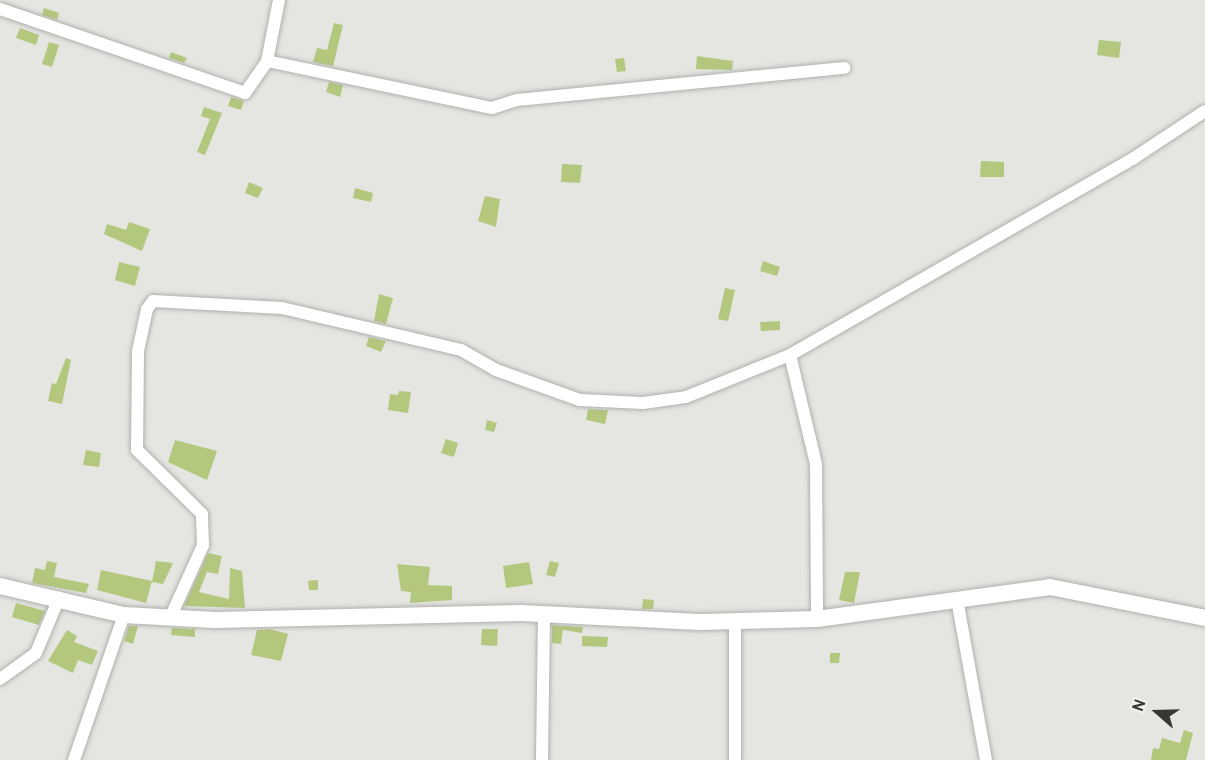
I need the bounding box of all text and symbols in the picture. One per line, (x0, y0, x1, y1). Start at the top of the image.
north arrow (1127, 682, 1187, 742)
text: N (1129, 697, 1151, 715)

